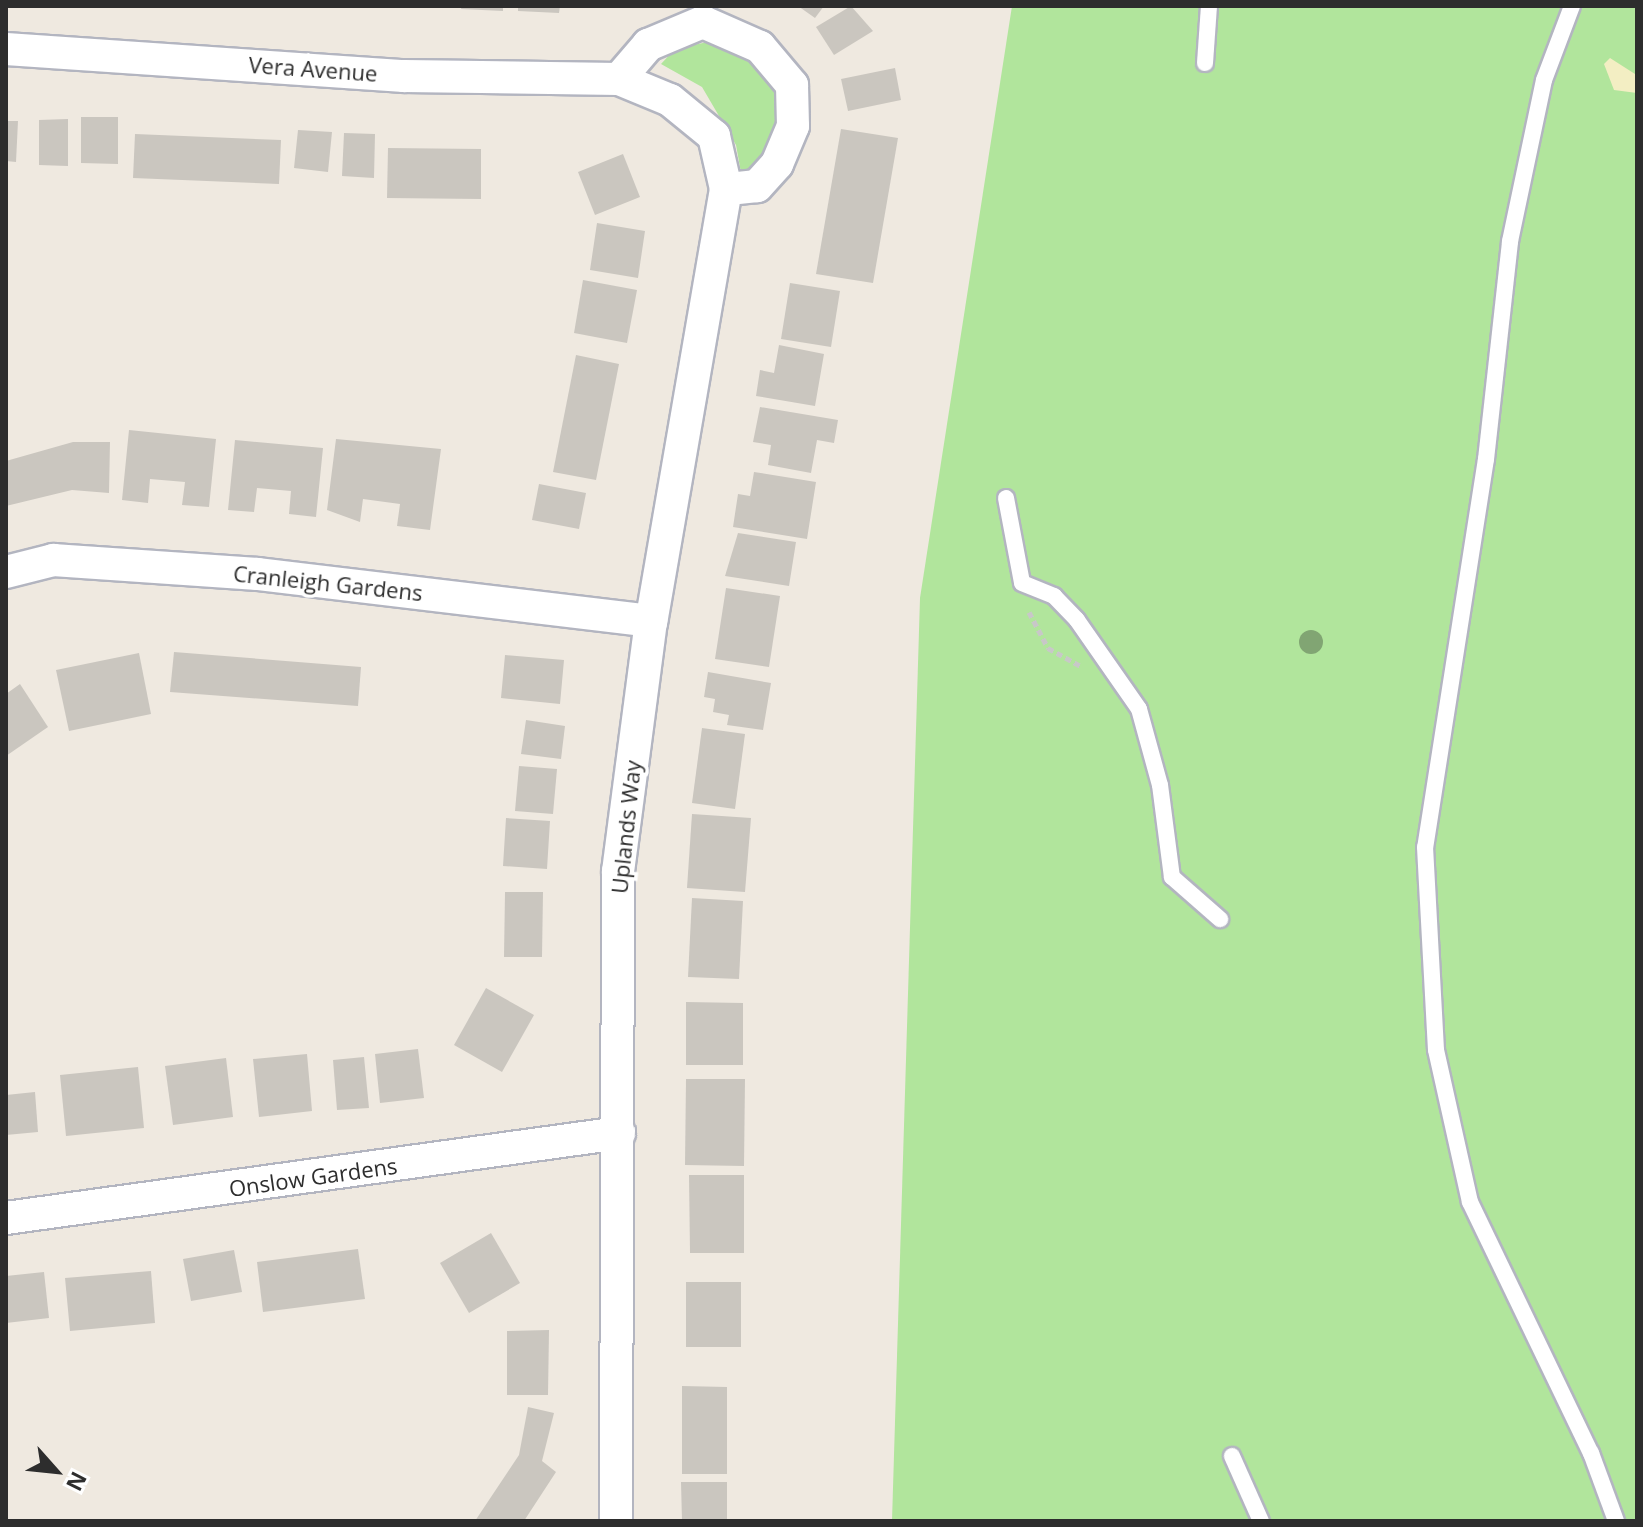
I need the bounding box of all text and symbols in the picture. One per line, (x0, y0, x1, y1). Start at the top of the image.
street label: Vera Avenue (248, 51, 378, 87)
street label: Cranleigh Gardens (232, 560, 424, 606)
street label: Uplands Way (606, 759, 646, 895)
street label: Onslow Gardens (227, 1152, 399, 1202)
north arrow (16, 1431, 96, 1511)
text: N (60, 1467, 95, 1497)

